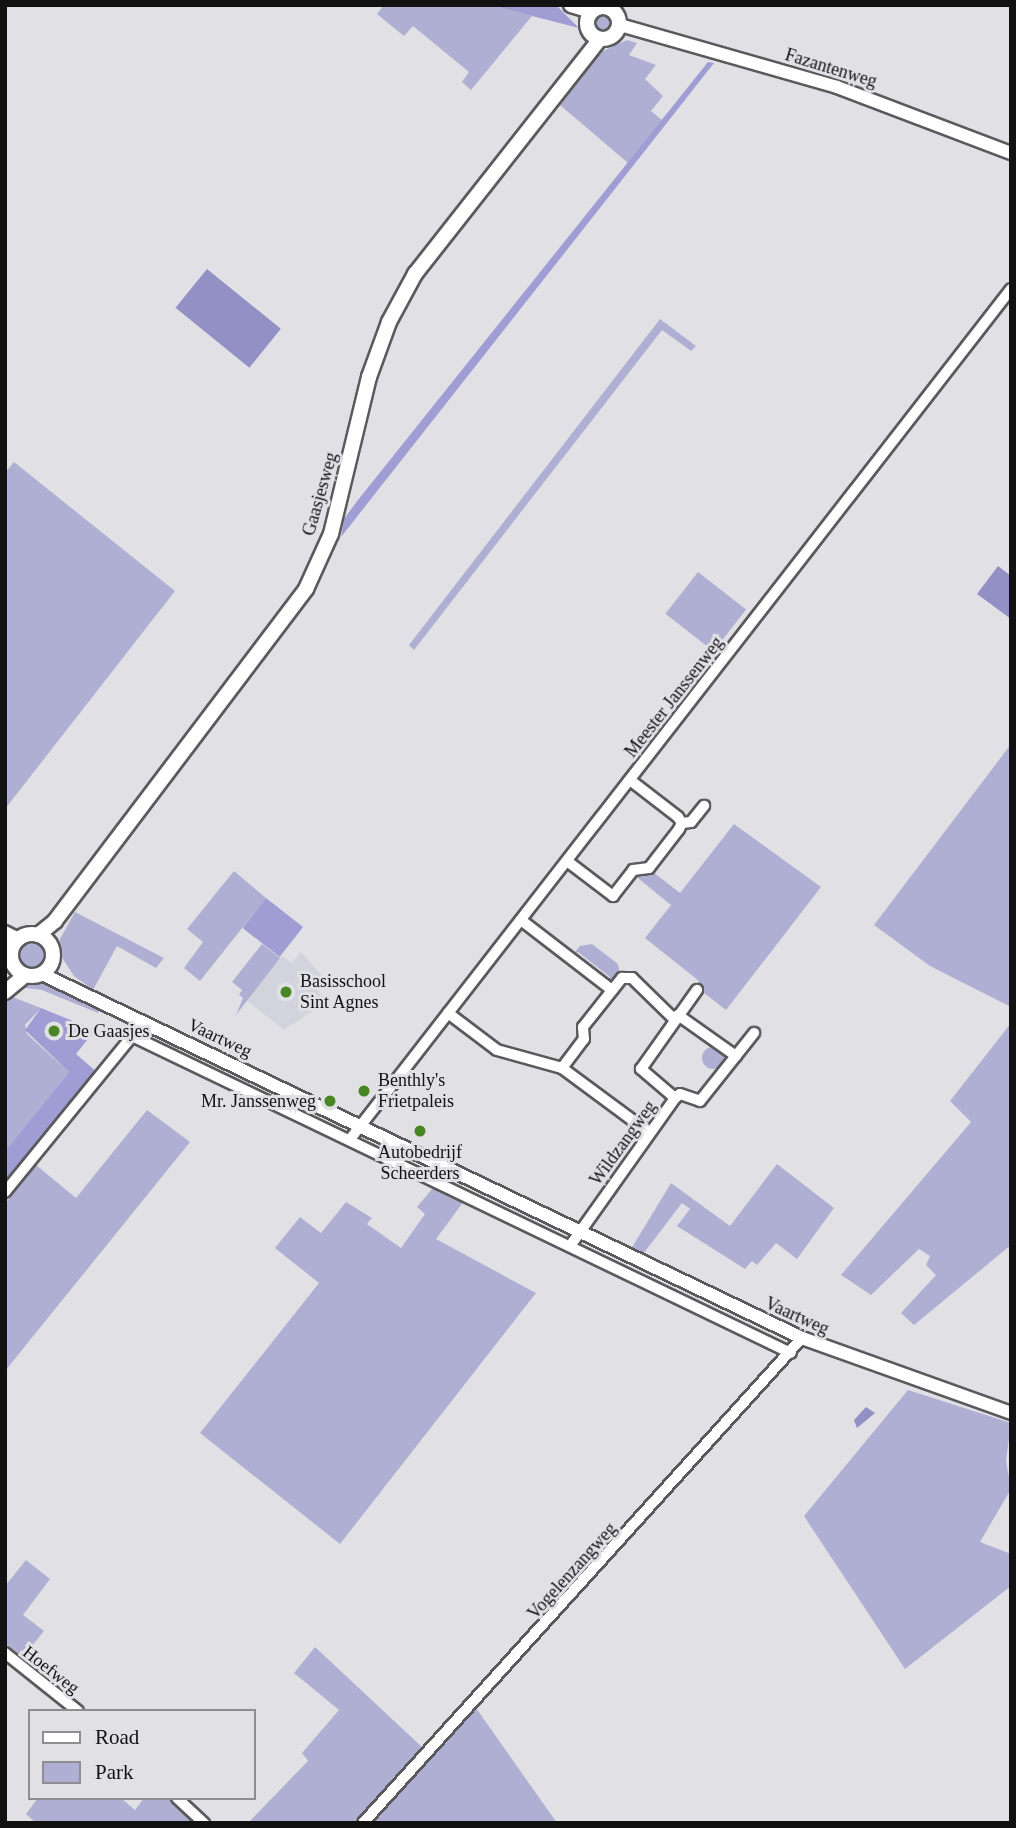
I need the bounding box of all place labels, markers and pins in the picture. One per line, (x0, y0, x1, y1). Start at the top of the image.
place label: Basisschool Sint Agnes (300, 971, 386, 1014)
marker: Basisschool Sint Agnes (278, 984, 294, 1000)
place label: De Gaasjes (68, 1020, 149, 1042)
marker: De Gaasjes (46, 1023, 62, 1039)
place label: Benthly's Frietpaleis (378, 1070, 454, 1112)
marker: Benthly's Frietpaleis (356, 1083, 372, 1099)
place label: Mr. Janssenweg (201, 1090, 316, 1112)
marker: Mr. Janssenweg (322, 1093, 338, 1109)
marker: Autobedrijf Scheerders (412, 1123, 428, 1139)
place label: Autobedrijf Scheerders (378, 1142, 462, 1184)

